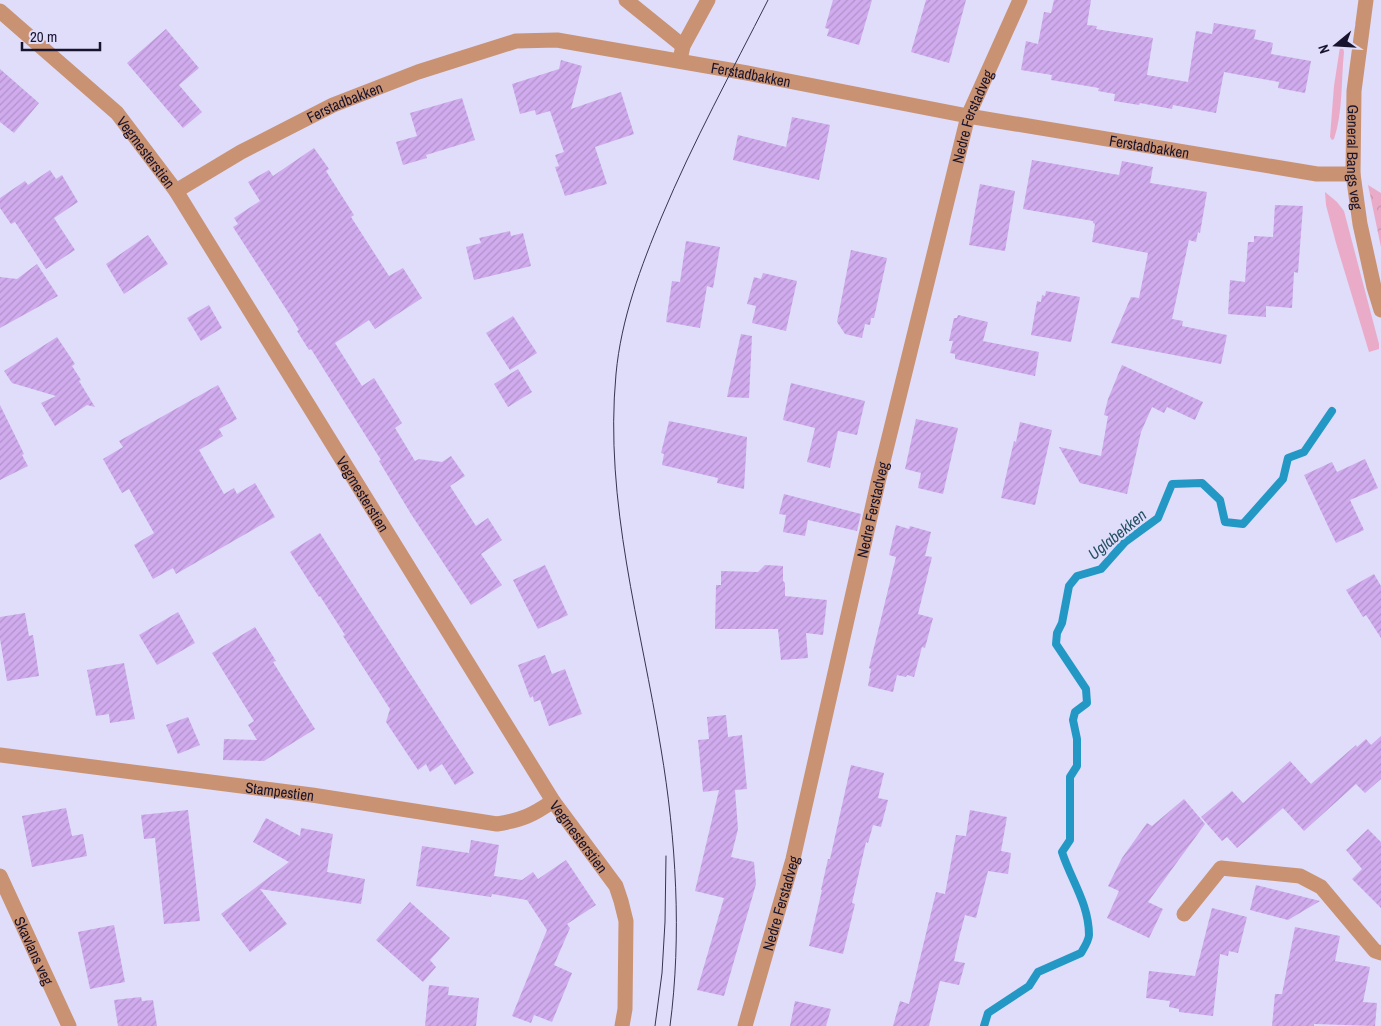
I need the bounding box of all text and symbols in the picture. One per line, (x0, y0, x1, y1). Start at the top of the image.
scale bar (22, 20, 100, 52)
north arrow (1311, 20, 1361, 70)
text: 20 m (30, 26, 57, 47)
text: N (1314, 42, 1333, 56)
street label: Ferstadbakken (709, 56, 793, 92)
street label: Nedre Ferstadveg (946, 66, 998, 165)
street label: Ferstadbakken (303, 76, 386, 127)
street label: General Bangs veg (1343, 104, 1368, 211)
street label: Vegmesterstien (112, 111, 181, 192)
street label: Ferstadbakken (1108, 129, 1191, 163)
street label: Vegmesterstien (332, 452, 395, 536)
street label: Nedre Ferstadveg (851, 459, 893, 560)
water label: Uglabekken (1083, 504, 1151, 564)
street label: Stampestien (244, 776, 315, 806)
street label: Vegmesterstien (545, 796, 613, 877)
street label: Nedre Ferstadveg (757, 853, 804, 953)
street label: Skavlans veg (9, 913, 59, 988)

